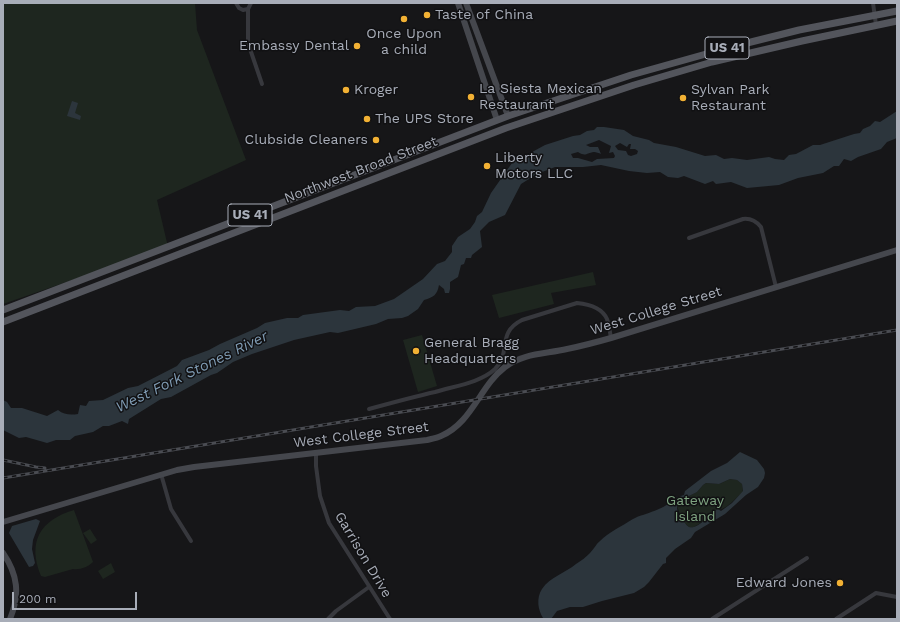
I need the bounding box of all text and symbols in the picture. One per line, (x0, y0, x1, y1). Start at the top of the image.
place label: Taste of China (435, 7, 533, 23)
marker: Taste of China (422, 10, 432, 20)
marker: Once Upon a child (399, 14, 409, 24)
place label: Once Upon a child (366, 26, 442, 58)
road number: US 41 (705, 37, 749, 59)
place label: Embassy Dental (239, 38, 349, 54)
marker: Embassy Dental (352, 41, 362, 51)
place label: La Siesta Mexican Restaurant (479, 81, 602, 114)
place label: Kroger (354, 82, 398, 98)
place label: Sylvan Park Restaurant (691, 82, 769, 114)
marker: Kroger (341, 85, 351, 95)
marker: La Siesta Mexican Restaurant (466, 92, 476, 102)
marker: Sylvan Park Restaurant (678, 93, 688, 103)
place label: The UPS Store (375, 111, 474, 127)
marker: The UPS Store (362, 114, 372, 124)
place label: Clubside Cleaners (245, 132, 368, 148)
street label: Northwest Broad Street (282, 133, 440, 207)
marker: Clubside Cleaners (371, 135, 381, 145)
place label: Liberty Motors LLC (495, 150, 573, 182)
marker: Liberty Motors LLC (482, 161, 492, 171)
road number: US 41 (228, 204, 272, 226)
street label: West College Street (588, 283, 724, 339)
water label: West Fork Stones River (113, 327, 271, 417)
place label: General Bragg Headquarters (424, 335, 519, 368)
marker: General Bragg Headquarters (411, 346, 421, 356)
street label: West College Street (292, 418, 430, 452)
park label: Gateway Island (666, 493, 724, 526)
street label: Garrison Drive (331, 509, 395, 601)
place label: Edward Jones (736, 575, 832, 591)
marker: Edward Jones (835, 578, 845, 588)
scale bar (14, 584, 139, 610)
text: 200 m (19, 592, 56, 606)

